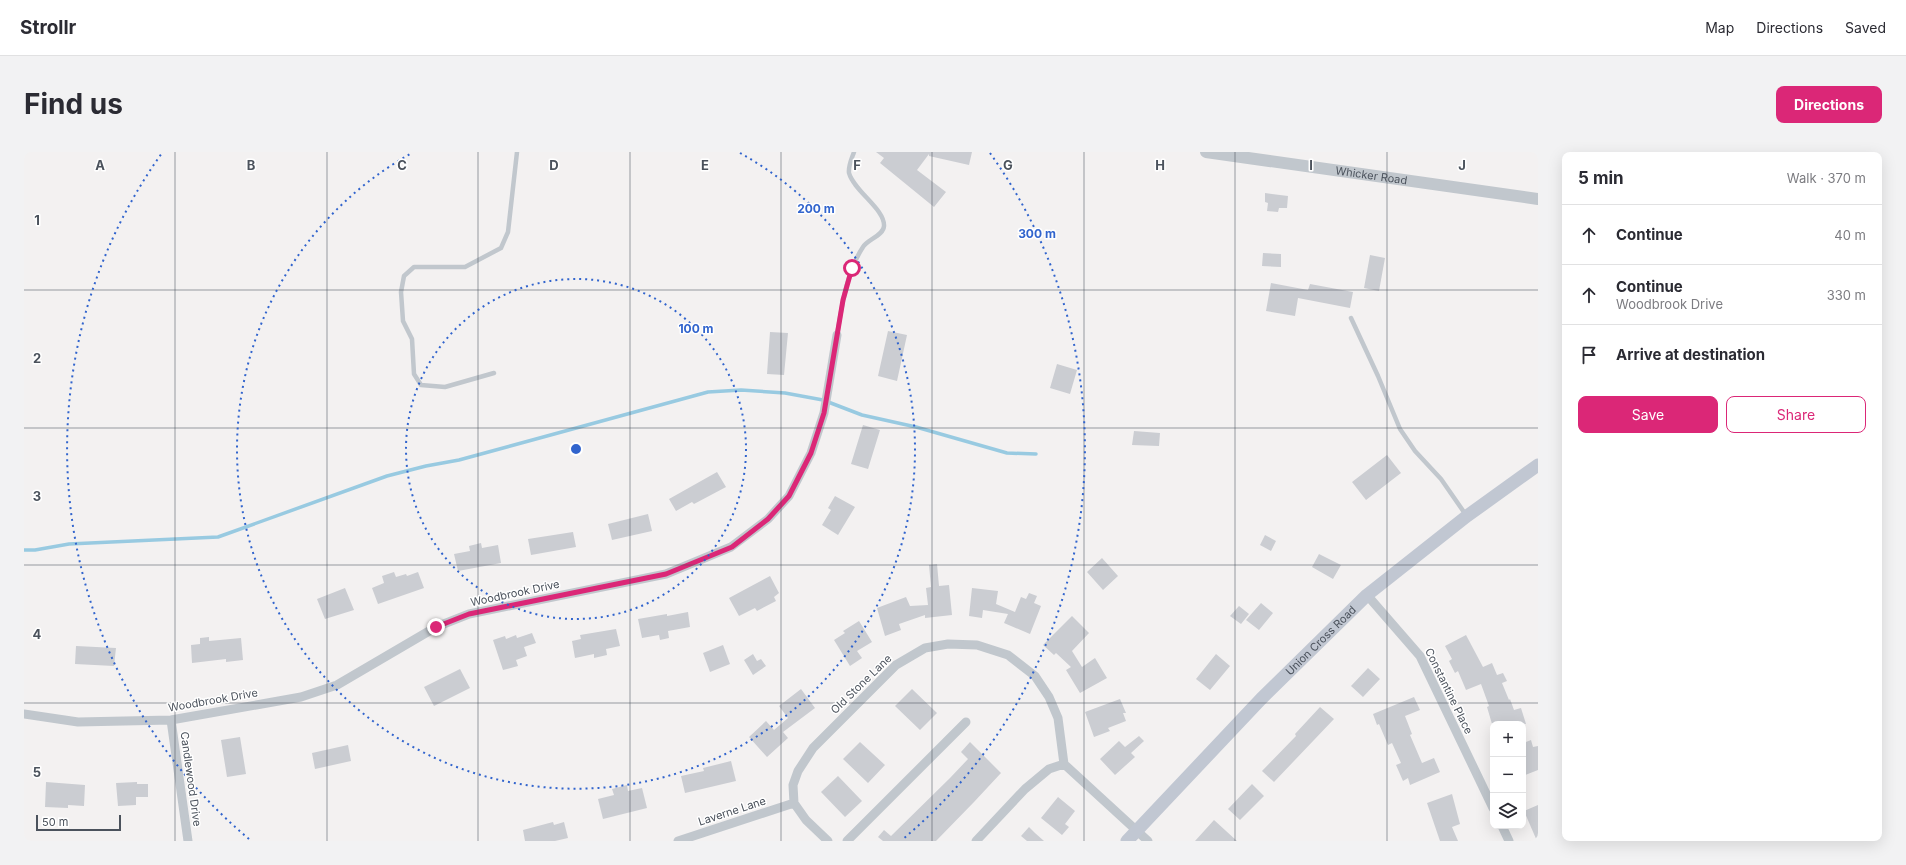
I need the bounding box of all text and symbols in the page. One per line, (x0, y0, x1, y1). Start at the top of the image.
text: Strollr (20, 16, 76, 39)
text: Map (1705, 19, 1734, 36)
text: Directions (1756, 19, 1823, 36)
text: Saved (1845, 19, 1886, 36)
button: Directions (1776, 86, 1882, 123)
text: Find us (24, 87, 123, 121)
text: A (95, 157, 105, 173)
text: B (247, 157, 256, 173)
text: C (397, 157, 407, 173)
text: D (549, 157, 559, 173)
text: E (701, 157, 709, 173)
text: F (853, 157, 861, 173)
text: G (1003, 157, 1013, 173)
text: H (1155, 157, 1165, 173)
text: I (1309, 157, 1313, 173)
text: J (1458, 157, 1466, 173)
street label: Whicker Road (1335, 163, 1408, 187)
text: 5 min (1578, 168, 1624, 188)
text: Walk · 370 m (1787, 170, 1866, 186)
text: 200 m (797, 201, 835, 216)
text: 1 (34, 212, 40, 228)
icon: ahead (1578, 224, 1600, 246)
text: Continue (1616, 225, 1683, 244)
text: 300 m (1018, 226, 1056, 241)
text: 40 m (1834, 227, 1866, 243)
route start (843, 259, 861, 277)
text: Continue (1616, 277, 1683, 296)
icon: ahead (1578, 284, 1600, 306)
text: 330 m (1827, 287, 1866, 303)
text: Woodbrook Drive (1616, 296, 1723, 312)
text: 100 m (678, 321, 714, 336)
icon: arrive (1578, 344, 1600, 366)
text: Arrive at destination (1616, 345, 1765, 364)
text: 2 (33, 350, 41, 366)
button: Save (1578, 396, 1718, 433)
button: Share (1726, 396, 1866, 433)
centre of rings (569, 442, 583, 456)
text: 3 (33, 488, 41, 504)
street label: Woodbrook Drive (469, 577, 561, 609)
street label: Union Cross Road (1283, 603, 1359, 678)
route end (427, 618, 445, 636)
text: 4 (33, 626, 42, 642)
street label: Constantine Place (1422, 646, 1476, 736)
street label: Old Stone Lane (828, 651, 894, 717)
street label: Woodbrook Drive (167, 685, 259, 715)
map controls (1490, 721, 1526, 829)
button: + (1490, 721, 1526, 757)
street label: Candlewood Drive (177, 731, 205, 827)
button: − (1490, 757, 1526, 793)
text: 5 (33, 764, 41, 780)
street label: Laverne Lane (696, 793, 768, 829)
button: layers (1490, 793, 1526, 829)
scale bar (36, 813, 121, 832)
text: 50 m (42, 815, 68, 829)

